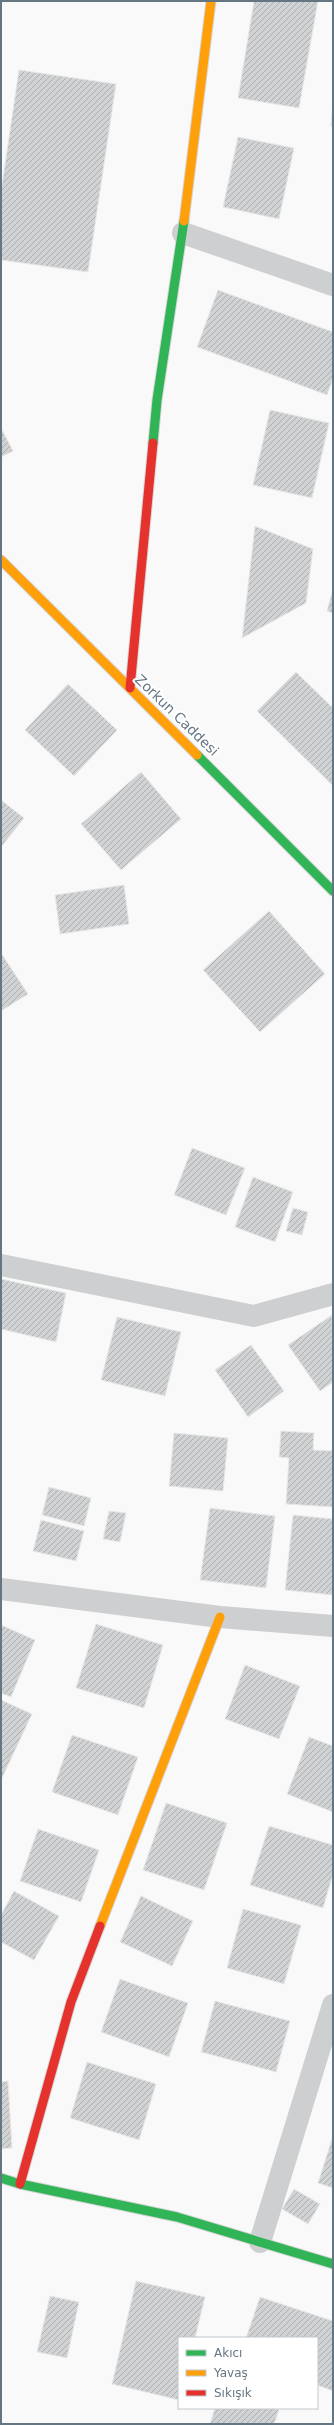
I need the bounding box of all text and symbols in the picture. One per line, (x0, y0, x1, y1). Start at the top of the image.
street label: Zorkun Caddesi (132, 671, 222, 759)
legend (178, 2337, 318, 2409)
text: Akıcı (214, 2346, 242, 2360)
text: Yavaş (213, 2366, 248, 2380)
text: Sıkışık (214, 2386, 252, 2400)

